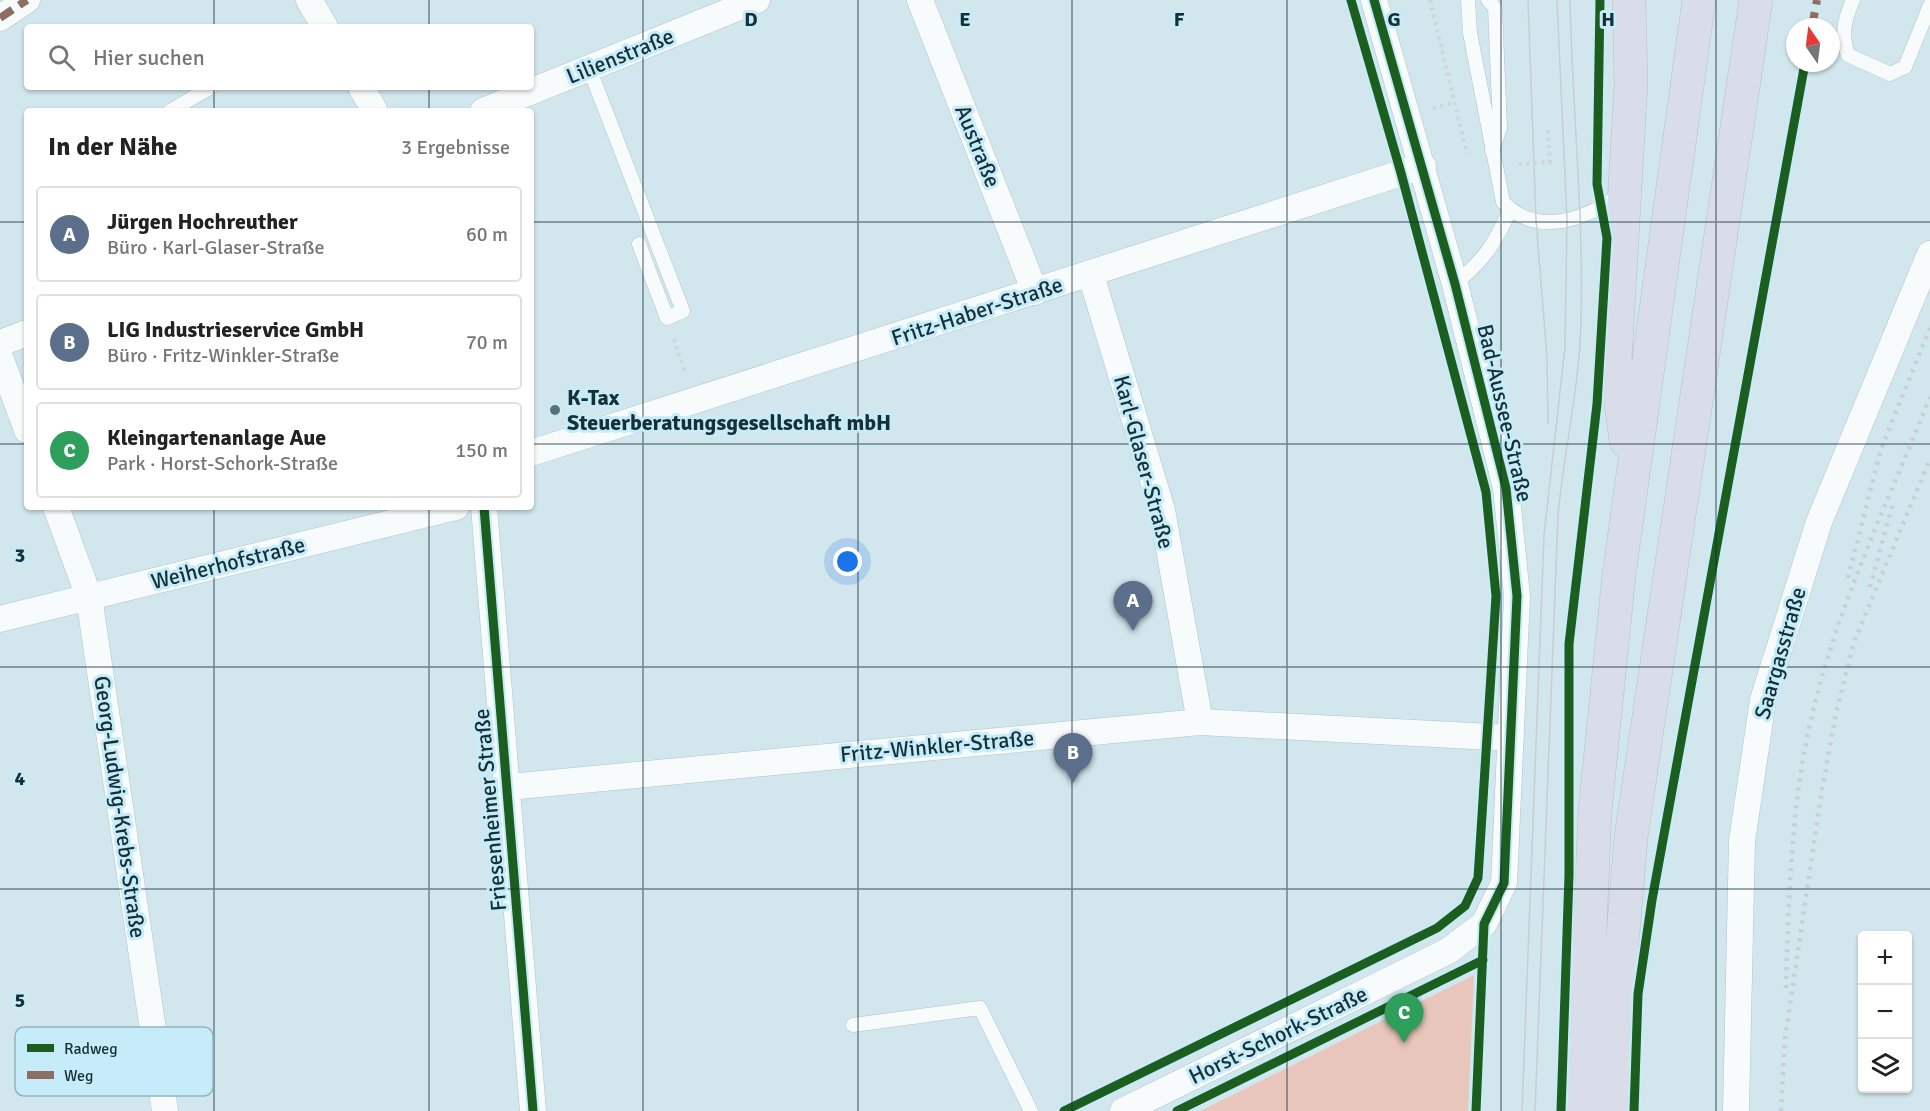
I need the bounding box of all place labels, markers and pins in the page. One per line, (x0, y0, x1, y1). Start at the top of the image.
place label: K-Tax Steuerberatungsgesellschaft mbH (567, 384, 891, 436)
marker: K-Tax Steuerberatungsgesellschaft mbH (548, 403, 562, 417)
pin: A (1114, 582, 1152, 631)
pin: B (1054, 734, 1092, 783)
pin: C (1384, 994, 1424, 1043)

